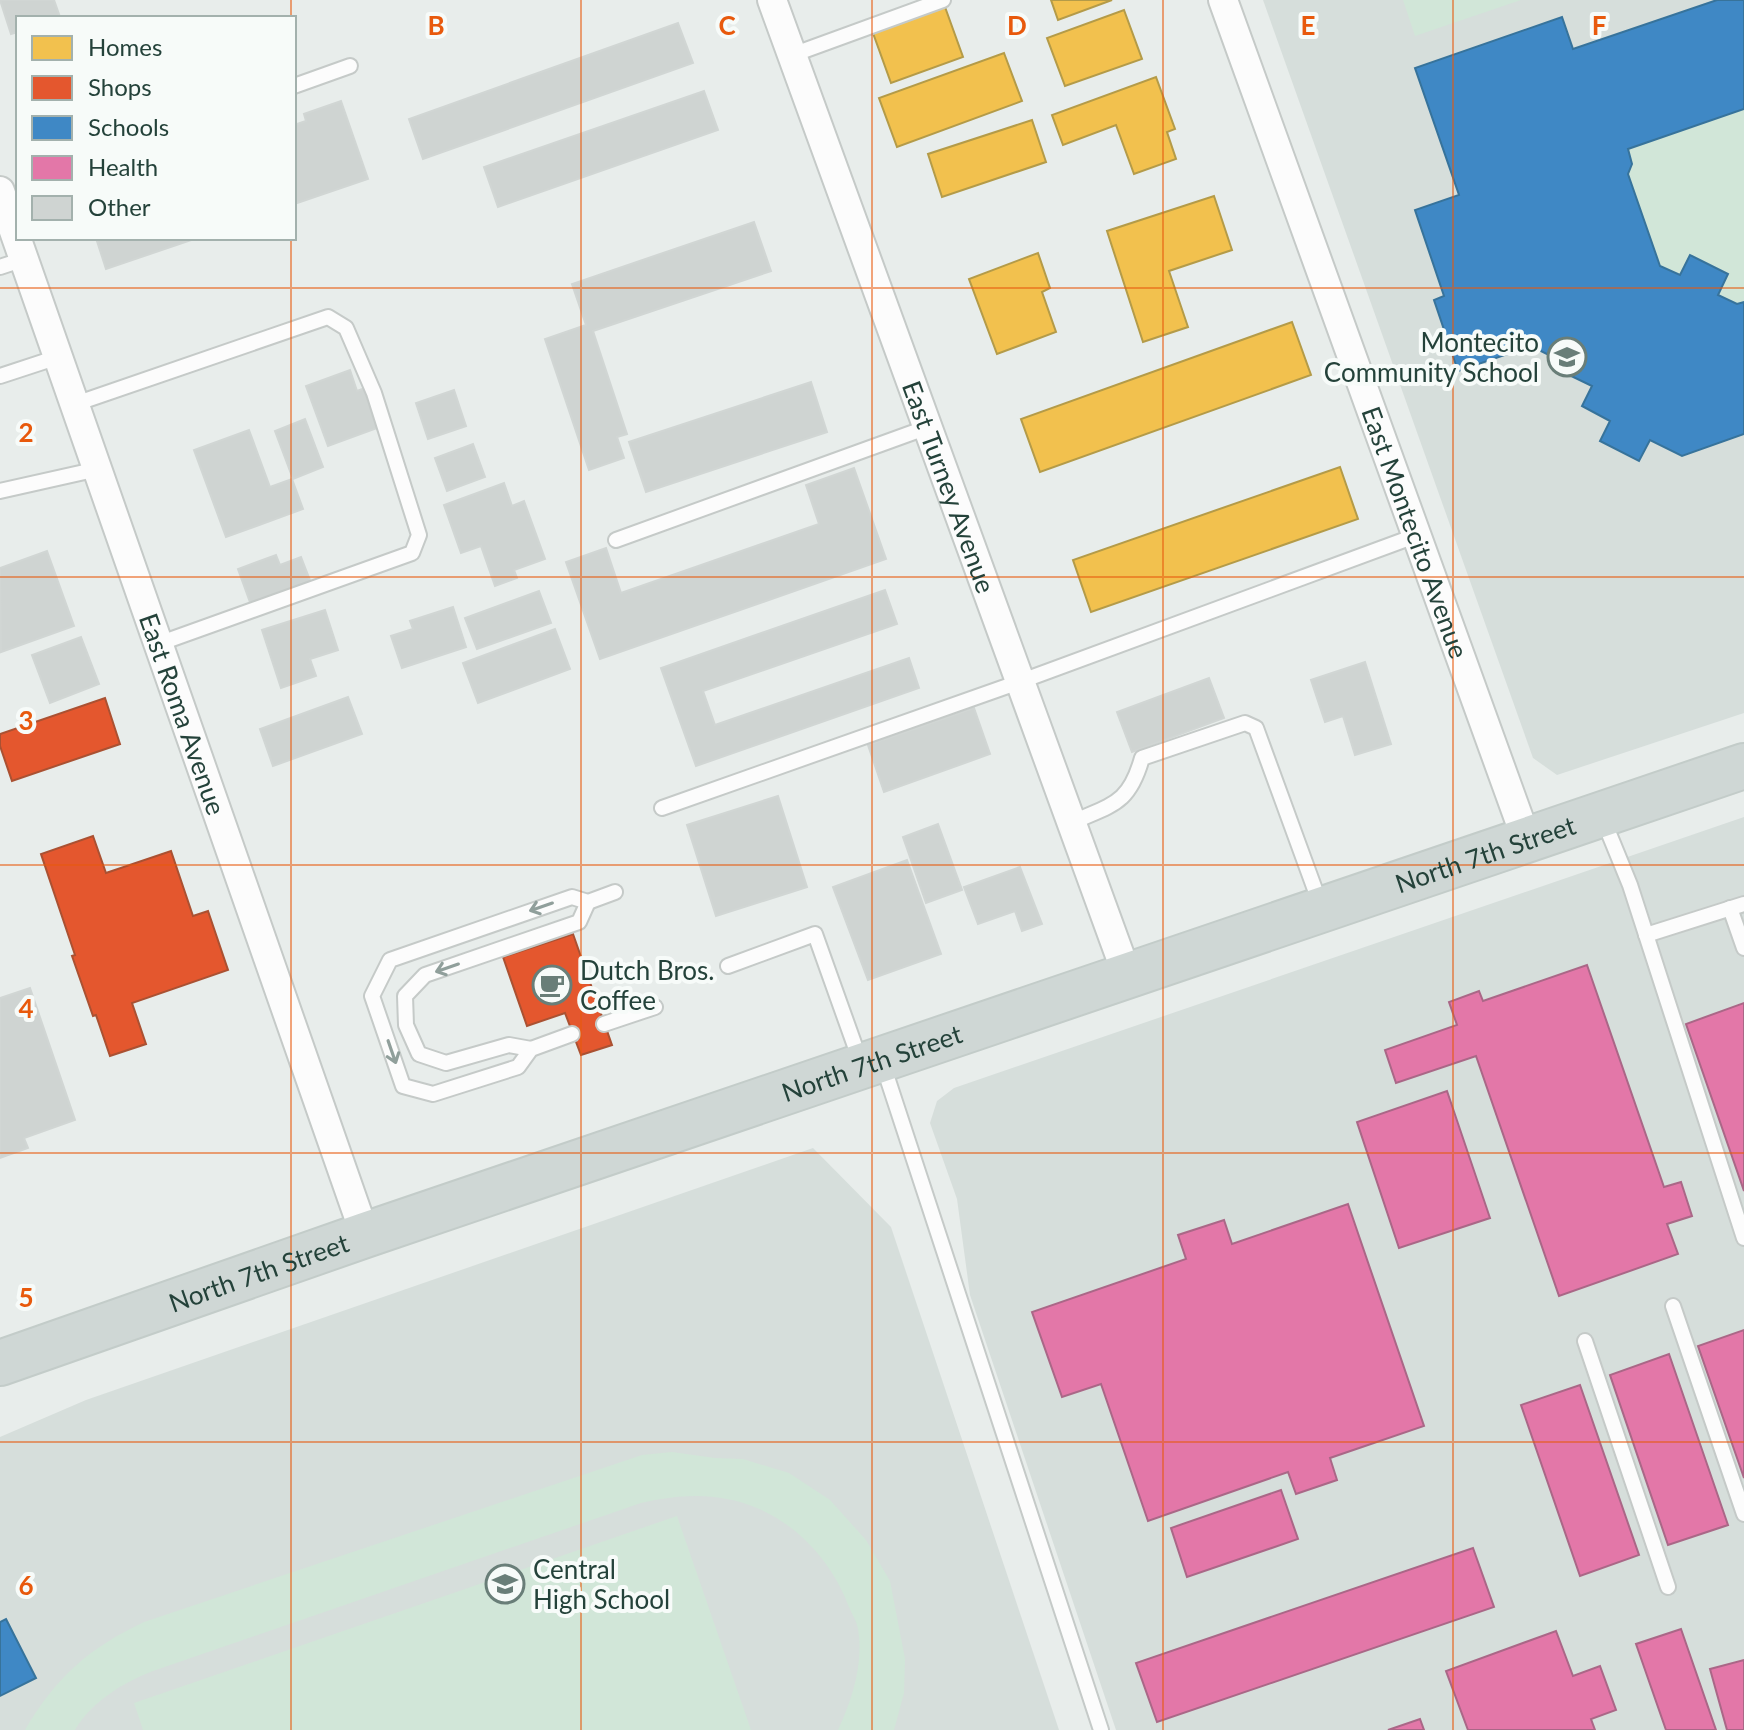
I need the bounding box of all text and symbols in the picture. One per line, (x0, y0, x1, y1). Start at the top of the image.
text: B (427, 9, 445, 41)
text: C (718, 9, 736, 41)
text: D (1007, 9, 1027, 41)
text: E (1301, 9, 1315, 41)
text: F (1592, 9, 1606, 41)
legend (16, 16, 296, 240)
text: Homes (88, 32, 162, 61)
text: Shops (88, 72, 152, 101)
text: Schools (88, 112, 169, 141)
text: Health (88, 152, 158, 181)
text: Other (88, 192, 151, 221)
place label: Montecito Community School (1324, 326, 1539, 388)
school or university icon: Montecito Community School (1546, 336, 1588, 378)
street label: East Turney Avenue (896, 376, 1002, 597)
street label: East Montecito Avenue (1355, 402, 1476, 663)
text: 2 (18, 416, 34, 448)
street label: East Roma Avenue (133, 609, 233, 819)
text: 3 (18, 704, 34, 736)
street label: North 7th Street (1391, 808, 1580, 899)
one-way arrow (529, 901, 554, 916)
place label: Dutch Bros. Coffee (580, 954, 715, 1016)
one-way arrow (434, 961, 459, 976)
cafe icon: Dutch Bros. Coffee (531, 964, 573, 1006)
text: 4 (18, 992, 34, 1024)
street label: North 7th Street (777, 1017, 967, 1108)
one-way arrow (385, 1039, 400, 1064)
street label: North 7th Street (164, 1226, 353, 1319)
text: 5 (18, 1281, 34, 1313)
place label: Central High School (533, 1553, 670, 1615)
school or university icon: Central High School (484, 1563, 526, 1605)
text: 6 (18, 1569, 34, 1601)

